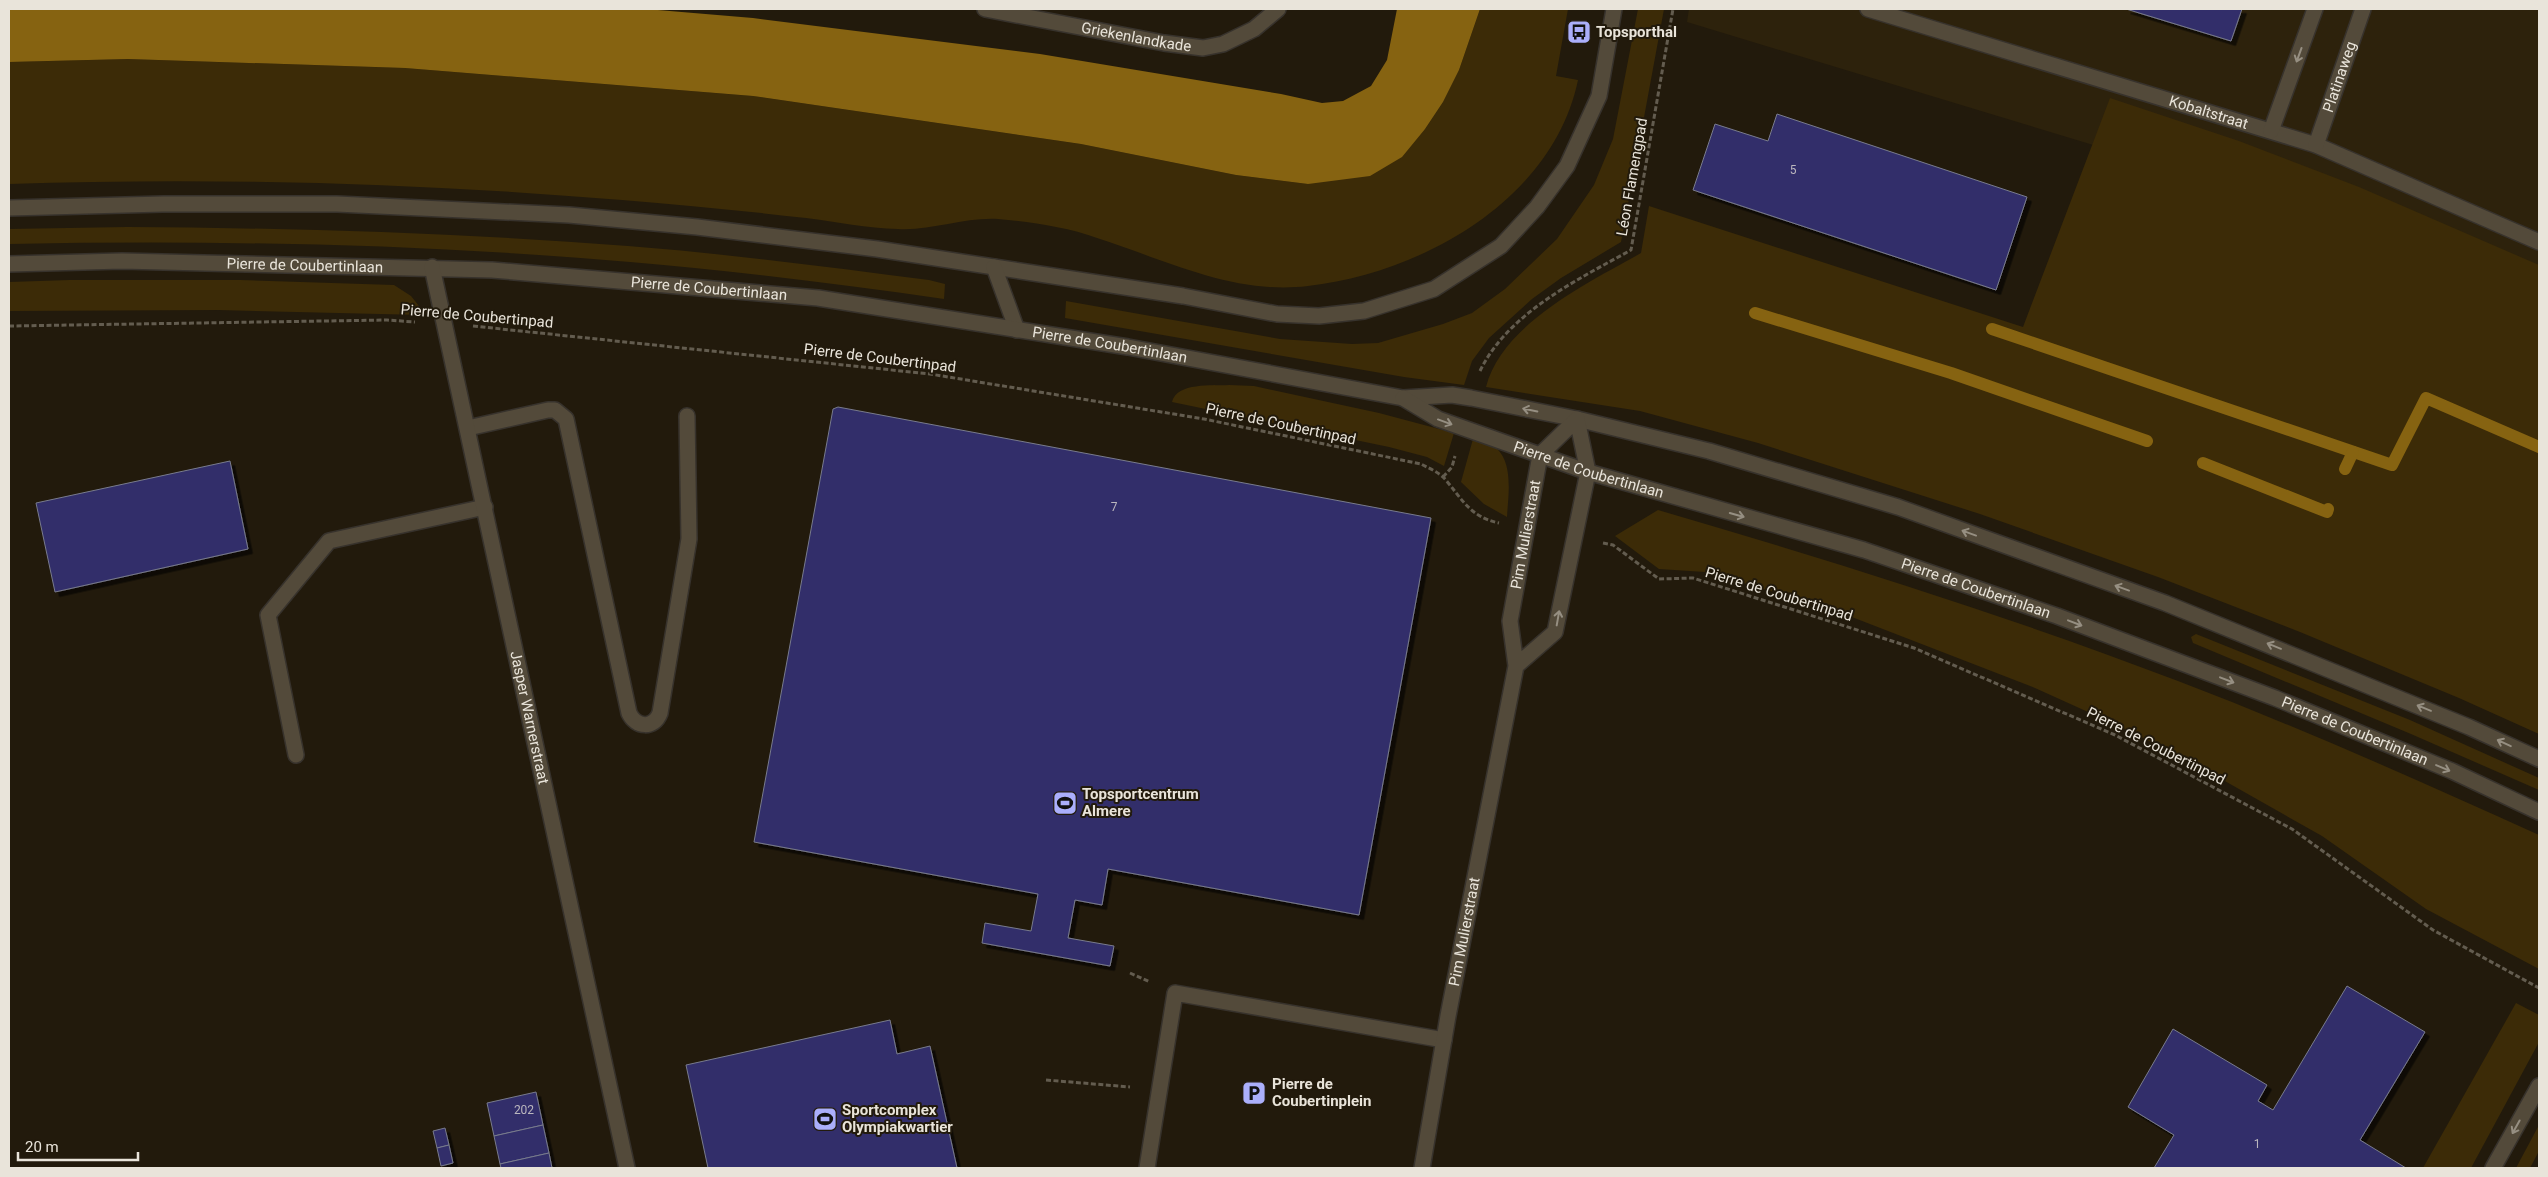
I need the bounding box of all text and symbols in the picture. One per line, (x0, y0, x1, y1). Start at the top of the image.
street label: Griekenlandkade (1080, 18, 1192, 55)
bus stop icon: Topsporthal (1566, 19, 1592, 45)
place label: Topsporthal (1596, 23, 1677, 41)
street label: Platinaweg (2319, 39, 2360, 115)
one-way arrow (2294, 46, 2303, 62)
street label: Kobaltstraat (2167, 92, 2250, 133)
street label: Léon Flamengpad (1613, 117, 1651, 237)
house number: 5 (1790, 163, 1797, 177)
street label: Pierre de Coubertinlaan (226, 255, 383, 276)
street label: Pierre de Coubertinlaan (630, 273, 788, 304)
street label: Pierre de Coubertinpad (400, 300, 554, 332)
street label: Pierre de Coubertinlaan (1031, 323, 1189, 367)
street label: Pierre de Coubertinpad (803, 340, 957, 376)
street label: Pierre de Coubertinpad (1204, 399, 1358, 449)
one-way arrow (1522, 404, 1538, 414)
one-way arrow (1437, 417, 1453, 427)
street label: Pierre de Coubertinlaan (1511, 437, 1666, 502)
street label: Pim Mulierstraat (1507, 478, 1544, 591)
house number: 7 (1111, 500, 1118, 514)
one-way arrow (1729, 510, 1745, 520)
one-way arrow (1962, 528, 1978, 537)
street label: Pierre de Coubertinlaan (1899, 554, 2053, 622)
street label: Pierre de Coubertinpad (1703, 563, 1855, 625)
one-way arrow (2115, 583, 2130, 592)
one-way arrow (1553, 611, 1563, 627)
one-way arrow (2067, 619, 2082, 628)
one-way arrow (2267, 641, 2282, 651)
street label: Jasper Warnerstraat (506, 649, 553, 786)
one-way arrow (2219, 676, 2234, 685)
street label: Pierre de Coubertinlaan (2279, 693, 2431, 769)
street label: Pierre de Coubertinpad (2084, 703, 2228, 789)
one-way arrow (2417, 703, 2432, 712)
one-way arrow (2497, 737, 2512, 747)
one-way arrow (2435, 763, 2450, 773)
place label: Topsportcentrum Almere (1082, 785, 1199, 820)
sports icon: Topsportcentrum Almere (1052, 790, 1078, 816)
street label: Pim Mulierstraat (1445, 876, 1484, 988)
place label: Pierre de Coubertinplein (1272, 1075, 1371, 1110)
parking icon: Pierre de Coubertinplein (1241, 1080, 1267, 1106)
place label: Sportcomplex Olympiakwartier (842, 1101, 953, 1136)
house number: 202 (514, 1103, 534, 1117)
sports icon: Sportcomplex Olympiakwartier (812, 1106, 838, 1132)
one-way arrow (2511, 1119, 2520, 1134)
scale bar (18, 1130, 138, 1162)
house number: 1 (2254, 1137, 2260, 1151)
text: 20 m (25, 1138, 59, 1156)

